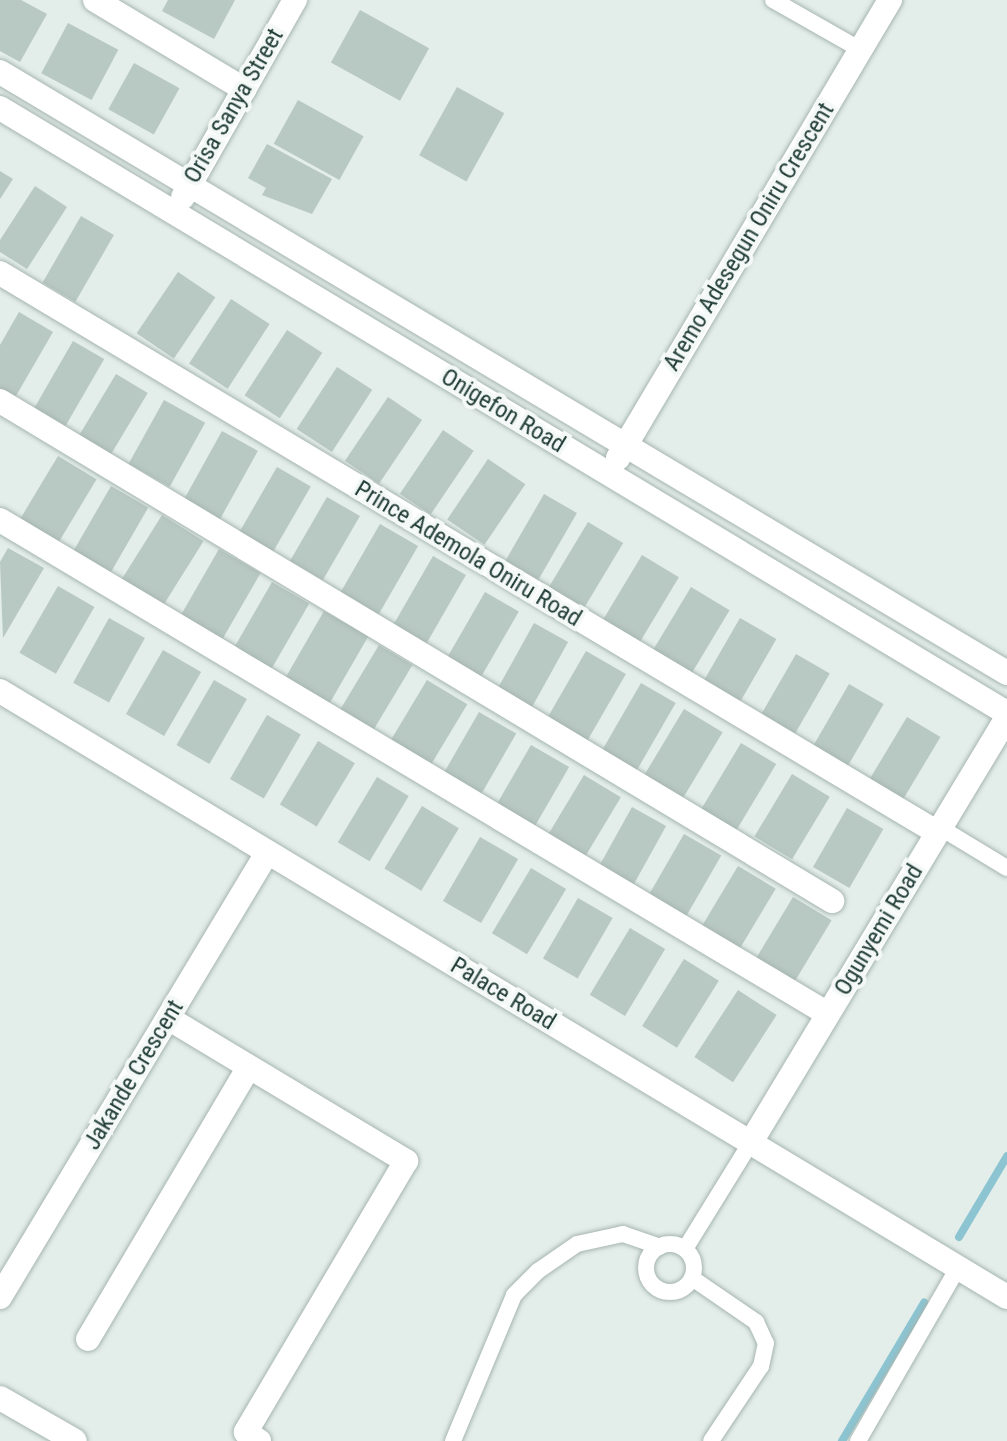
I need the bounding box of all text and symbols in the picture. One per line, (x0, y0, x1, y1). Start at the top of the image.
street label: Orisa Sanya Street (178, 24, 290, 188)
street label: Aremo Adesegun Oniru Crescent (657, 98, 841, 376)
street label: Onigefon Road (436, 363, 570, 459)
street label: Prince Ademola Oniru Road (349, 475, 587, 633)
street label: Ogunyemi Road (829, 859, 929, 1001)
street label: Palace Road (445, 951, 561, 1037)
street label: Jakande Crescent (78, 995, 190, 1155)

